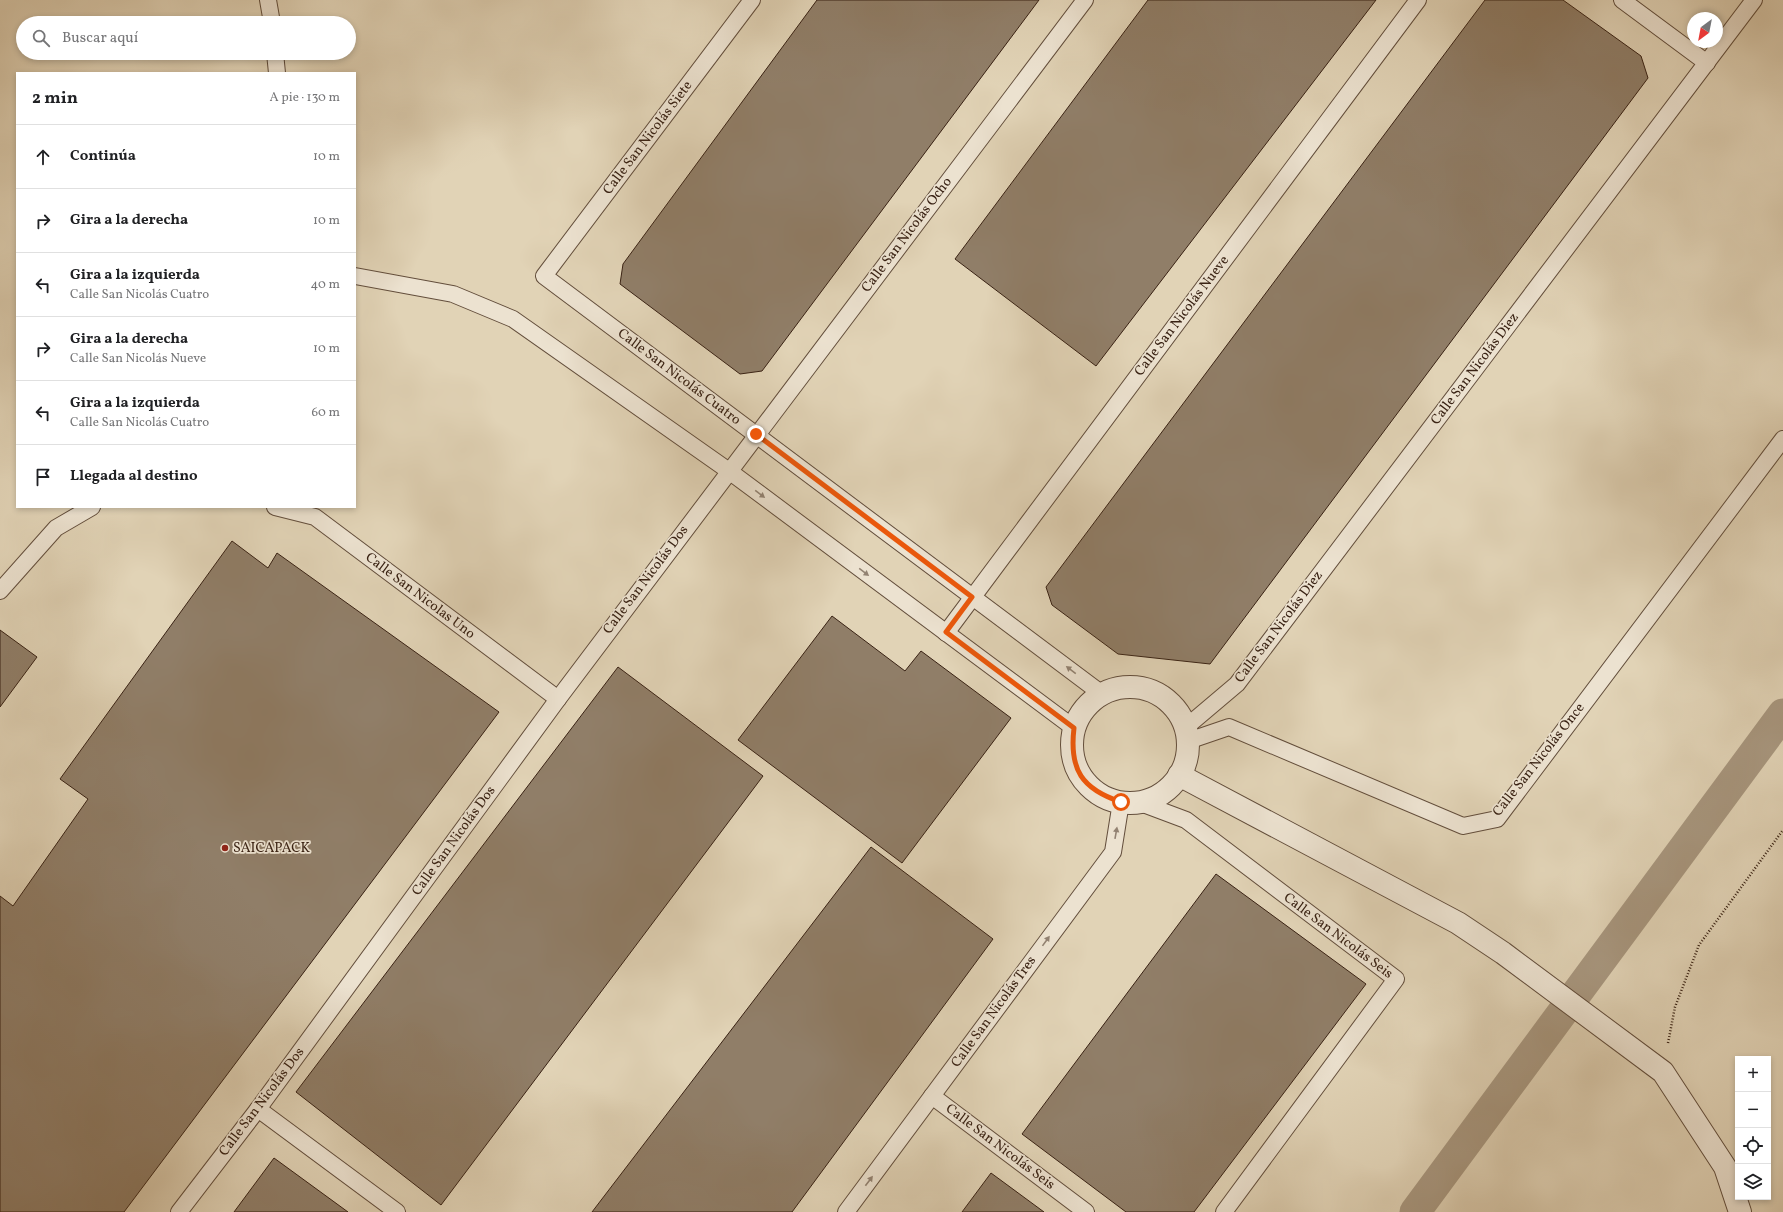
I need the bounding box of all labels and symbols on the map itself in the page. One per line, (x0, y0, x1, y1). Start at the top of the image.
north arrow (1687, 12, 1723, 48)
street label: Calle San Nicolás Siete (599, 77, 697, 199)
street label: Calle San Nicolás Ocho (857, 173, 957, 297)
street label: Calle San Nicolás Nueve (1130, 251, 1234, 380)
street label: Calle San Nicolás Diez (1426, 309, 1524, 429)
street label: Calle San Nicolás Cuatro (613, 324, 745, 430)
route end (747, 425, 765, 443)
one-way arrow (754, 490, 765, 498)
street label: Calle San Nicolás Dos (599, 522, 693, 638)
street label: Calle San Nicolas Uno (361, 548, 479, 644)
one-way arrow (859, 567, 869, 575)
street label: Calle San Nicolás Diez (1230, 567, 1328, 687)
one-way arrow (1066, 666, 1077, 675)
street label: Calle San Nicolás Once (1489, 699, 1590, 821)
street label: Calle San Nicolás Dos (408, 782, 500, 900)
route start (1112, 793, 1130, 811)
one-way arrow (1113, 827, 1119, 840)
place label: SAICAPACK (233, 839, 310, 858)
marker: SAICAPACK (220, 843, 230, 853)
street label: Calle San Nicolás Seis (1279, 889, 1397, 983)
one-way arrow (1042, 936, 1051, 947)
street label: Calle San Nicolás Tres (947, 952, 1041, 1072)
street label: Calle San Nicolás Dos (215, 1044, 309, 1160)
street label: Calle San Nicolás Seis (941, 1100, 1059, 1194)
one-way arrow (865, 1175, 873, 1186)

